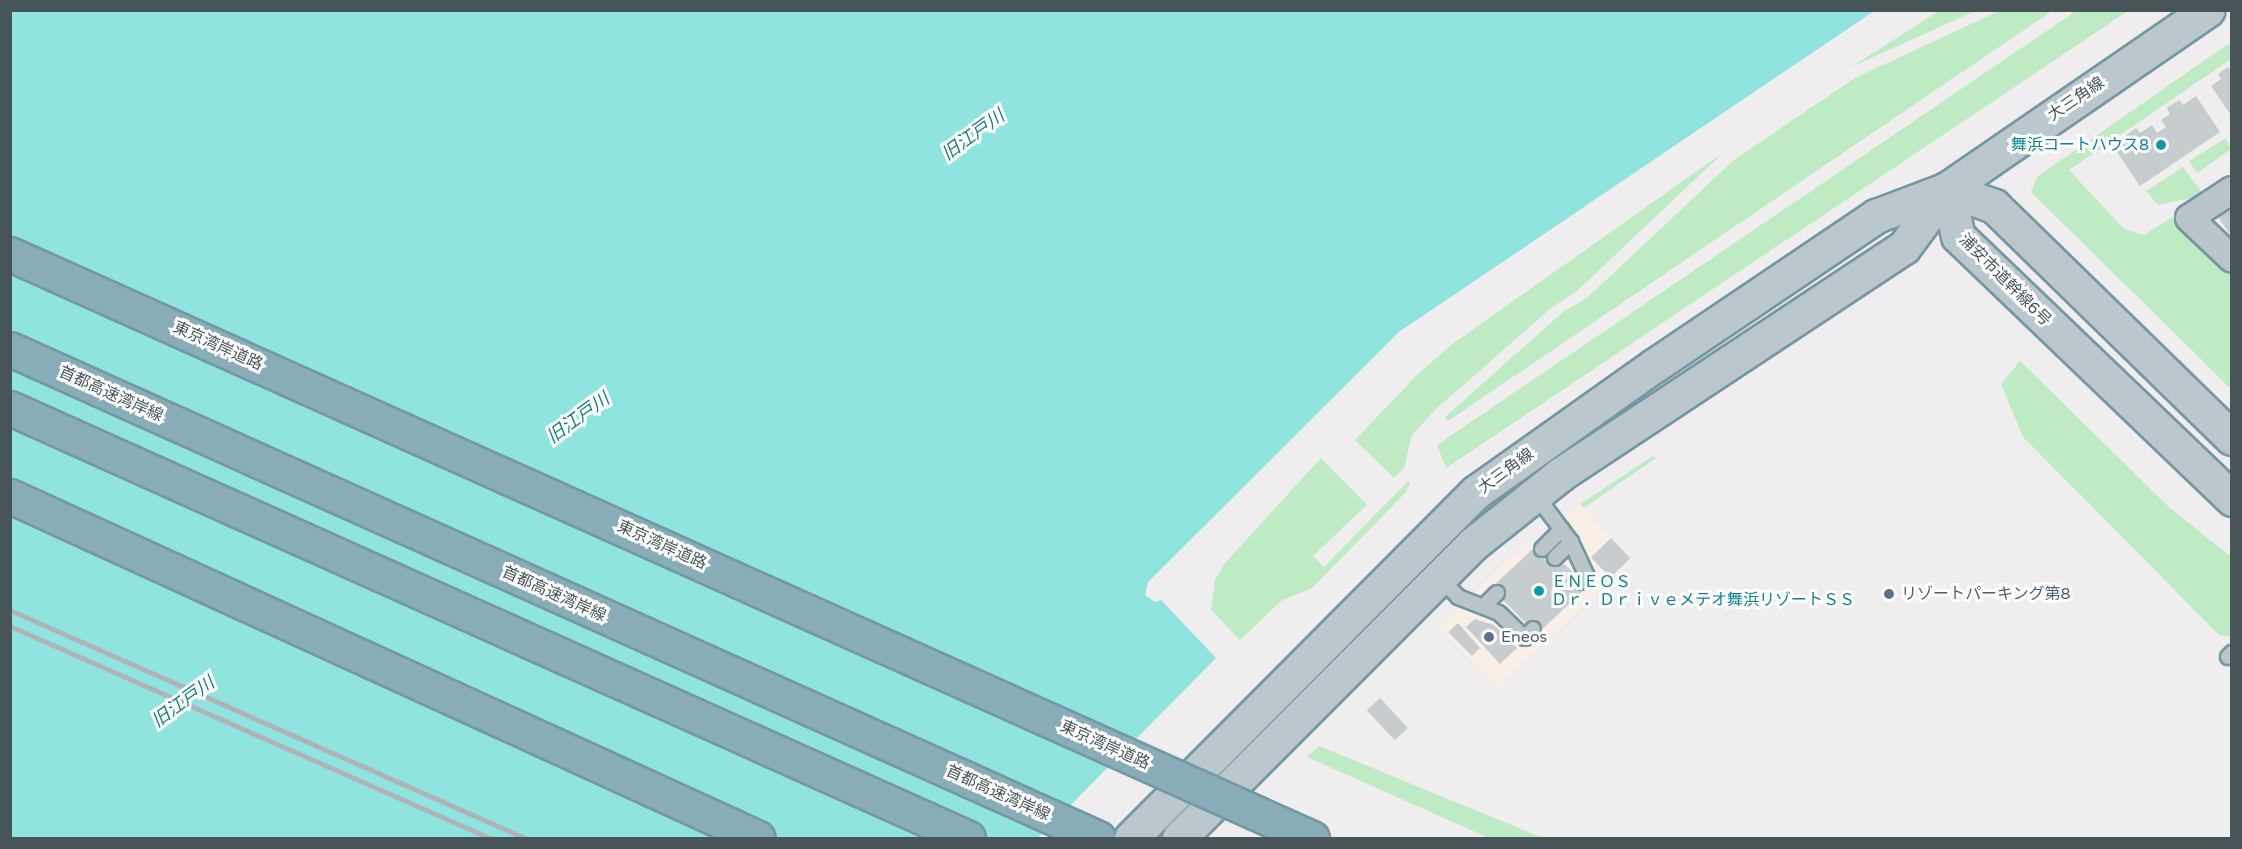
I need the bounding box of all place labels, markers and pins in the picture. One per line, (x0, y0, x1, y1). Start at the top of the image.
place label: 舞浜コートハウス8 (2011, 135, 2149, 155)
marker: 舞浜コートハウス8 (2154, 138, 2168, 152)
place label: ＥＮＥＯＳ Ｄｒ．Ｄｒｉｖｅメテオ舞浜リゾートＳＳ (1551, 572, 1855, 610)
marker: ＥＮＥＯＳ Ｄｒ．Ｄｒｉｖｅメテオ舞浜リゾートＳＳ (1532, 584, 1546, 598)
place label: リゾートパーキング第8 (1901, 584, 2071, 604)
marker: リゾートパーキング第8 (1882, 587, 1896, 601)
place label: Eneos (1501, 627, 1547, 647)
marker: Eneos (1482, 630, 1496, 644)

